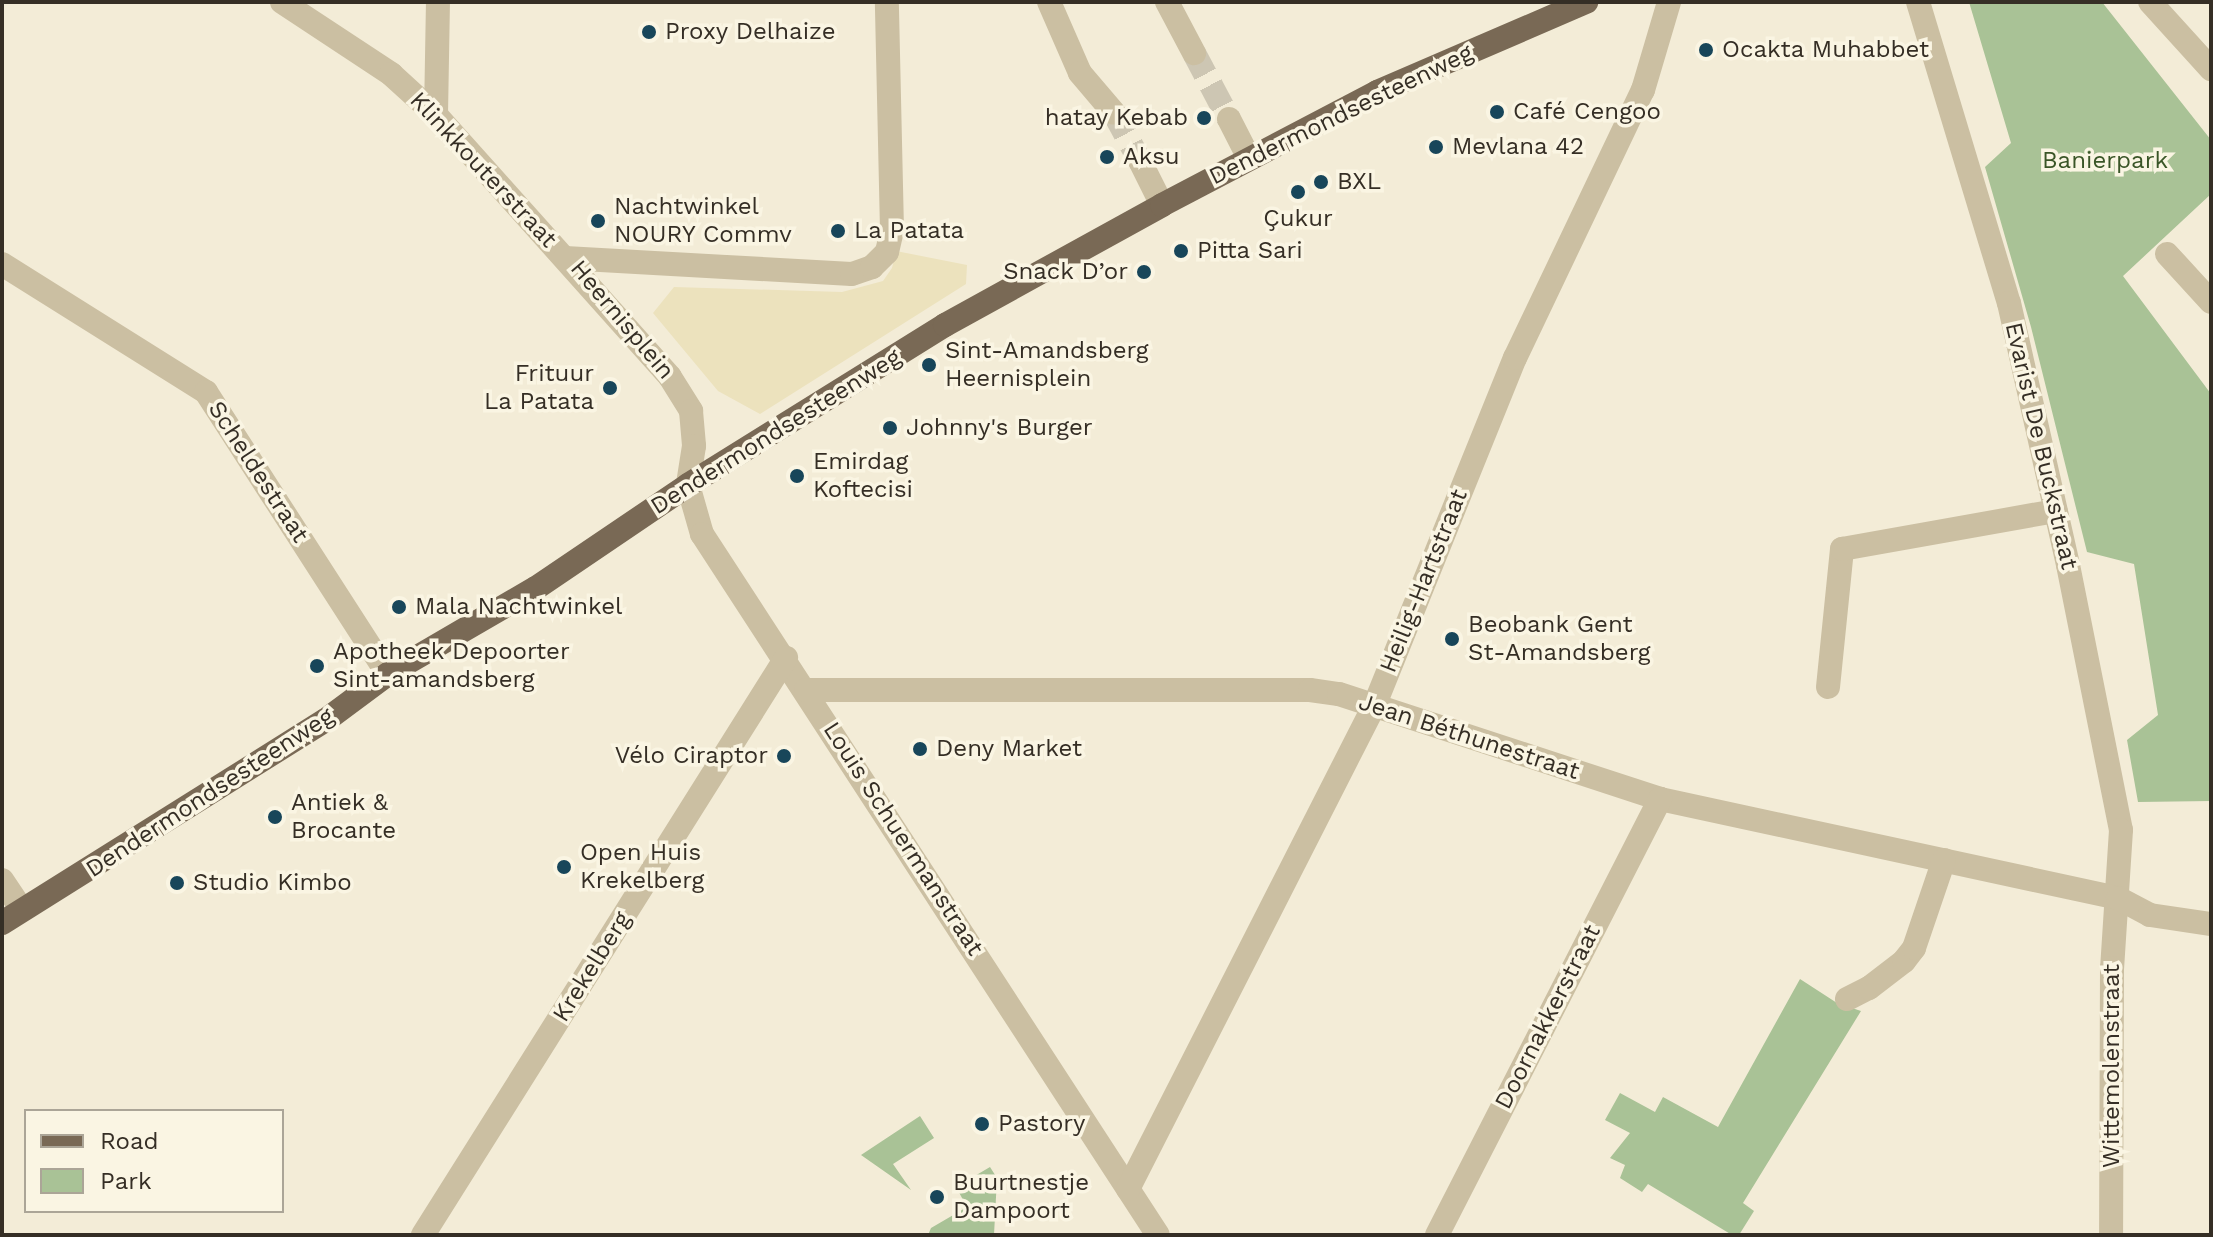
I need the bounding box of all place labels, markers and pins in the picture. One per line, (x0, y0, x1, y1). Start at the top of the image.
place label: Proxy Delhaize (665, 18, 836, 46)
marker: Proxy Delhaize (640, 23, 658, 41)
place label: Ocakta Muhabbet (1722, 36, 1930, 64)
marker: Ocakta Muhabbet (1697, 41, 1715, 59)
place label: Café Cengoo (1513, 98, 1661, 126)
marker: Café Cengoo (1488, 103, 1506, 121)
place label: hatay Kebab (1044, 104, 1188, 132)
marker: hatay Kebab (1195, 109, 1213, 127)
place label: Mevlana 42 (1452, 133, 1585, 161)
marker: Mevlana 42 (1427, 138, 1445, 156)
place label: Aksu (1123, 143, 1180, 171)
marker: Aksu (1098, 148, 1116, 166)
place label: BXL (1337, 168, 1381, 196)
marker: BXL (1312, 173, 1330, 191)
marker: Çukur (1289, 183, 1307, 201)
place label: Nachtwinkel NOURY Commv (614, 193, 793, 249)
place label: Çukur (1263, 205, 1333, 233)
marker: Nachtwinkel NOURY Commv (589, 212, 607, 230)
place label: La Patata (854, 217, 965, 245)
marker: La Patata (829, 222, 847, 240)
place label: Pitta Sari (1197, 237, 1303, 265)
marker: Pitta Sari (1172, 242, 1190, 260)
place label: Snack D’or (1003, 258, 1128, 286)
marker: Snack D’or (1135, 263, 1153, 281)
place label: Sint-Amandsberg Heernisplein (945, 337, 1149, 393)
marker: Sint-Amandsberg Heernisplein (920, 356, 938, 374)
place label: Frituur La Patata (483, 360, 594, 416)
marker: Frituur La Patata (601, 379, 619, 397)
place label: Johnny's Burger (906, 414, 1093, 442)
marker: Johnny's Burger (881, 419, 899, 437)
place label: Emirdag Koftecisi (813, 448, 913, 504)
marker: Emirdag Koftecisi (788, 467, 806, 485)
place label: Mala Nachtwinkel (415, 593, 623, 621)
marker: Mala Nachtwinkel (390, 598, 408, 616)
place label: Beobank Gent St-Amandsberg (1468, 611, 1651, 667)
marker: Beobank Gent St-Amandsberg (1443, 630, 1461, 648)
place label: Apotheek Depoorter Sint-amandsberg (333, 638, 570, 694)
marker: Apotheek Depoorter Sint-amandsberg (308, 657, 326, 675)
place label: Deny Market (936, 735, 1083, 763)
marker: Deny Market (911, 740, 929, 758)
place label: Vélo Ciraptor (615, 742, 768, 770)
marker: Vélo Ciraptor (775, 747, 793, 765)
place label: Antiek & Brocante (291, 789, 396, 845)
marker: Antiek & Brocante (266, 808, 284, 826)
place label: Open Huis Krekelberg (580, 839, 704, 895)
marker: Open Huis Krekelberg (555, 858, 573, 876)
place label: Studio Kimbo (193, 869, 352, 897)
marker: Studio Kimbo (168, 874, 186, 892)
place label: Pastory (998, 1110, 1086, 1138)
marker: Pastory (973, 1115, 991, 1133)
place label: Buurtnestje Dampoort (953, 1169, 1089, 1225)
marker: Buurtnestje Dampoort (928, 1188, 946, 1206)

